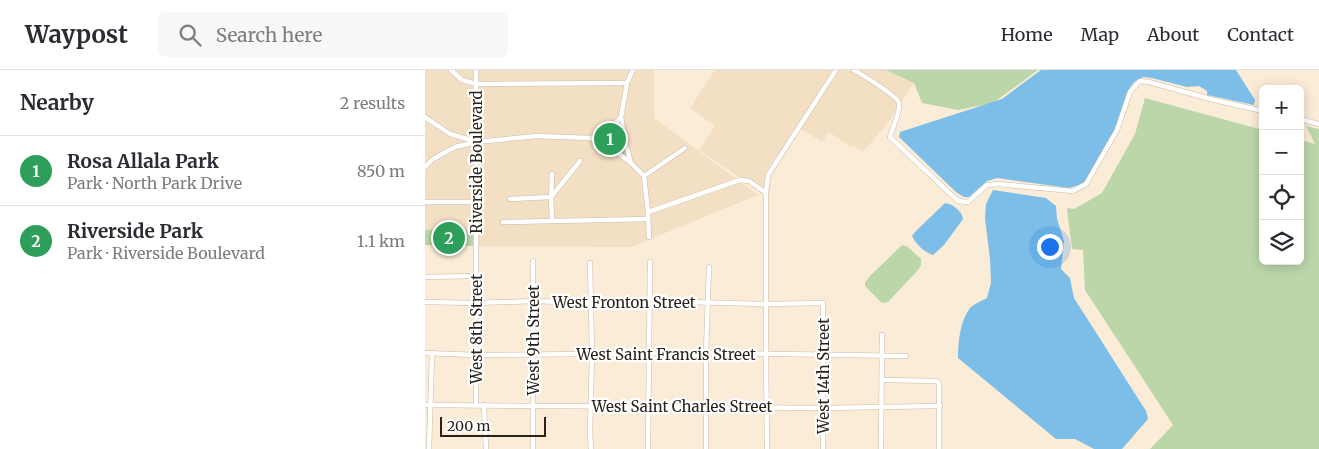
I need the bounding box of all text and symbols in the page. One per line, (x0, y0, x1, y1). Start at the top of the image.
search box (158, 12, 508, 57)
text: Waypost (25, 19, 128, 50)
icon: search (176, 21, 204, 49)
text: Search here (216, 23, 322, 47)
text: Home (1001, 23, 1053, 46)
text: Map (1081, 23, 1119, 46)
text: About (1147, 23, 1199, 46)
text: Contact (1227, 23, 1294, 46)
map controls (1259, 85, 1304, 265)
button: + (1259, 85, 1304, 130)
text: Nearby (20, 89, 94, 116)
street label: Riverside Boulevard (467, 90, 486, 234)
text: 2 results (340, 93, 405, 113)
pin: 1 (594, 120, 626, 158)
button: − (1259, 130, 1304, 175)
text: Rosa Allala Park (67, 149, 219, 173)
text: 1 (32, 161, 40, 181)
text: 850 m (357, 161, 405, 181)
text: Park · North Park Drive (67, 173, 242, 193)
button: locate (1259, 175, 1304, 220)
text: Riverside Park (67, 219, 203, 243)
pin: 2 (433, 219, 465, 257)
button: layers (1259, 220, 1304, 265)
text: 2 (31, 231, 41, 251)
text: 1.1 km (357, 231, 405, 251)
your location (1037, 234, 1063, 260)
text: Park · Riverside Boulevard (67, 243, 265, 263)
street label: West 8th Street (467, 274, 486, 385)
street label: West 9th Street (524, 285, 543, 396)
street label: West Fronton Street (551, 293, 696, 312)
street label: West 14th Street (814, 318, 833, 435)
street label: West Saint Francis Street (575, 345, 756, 364)
street label: West Saint Charles Street (591, 397, 773, 416)
scale bar (440, 414, 546, 437)
text: 200 m (447, 417, 490, 435)

